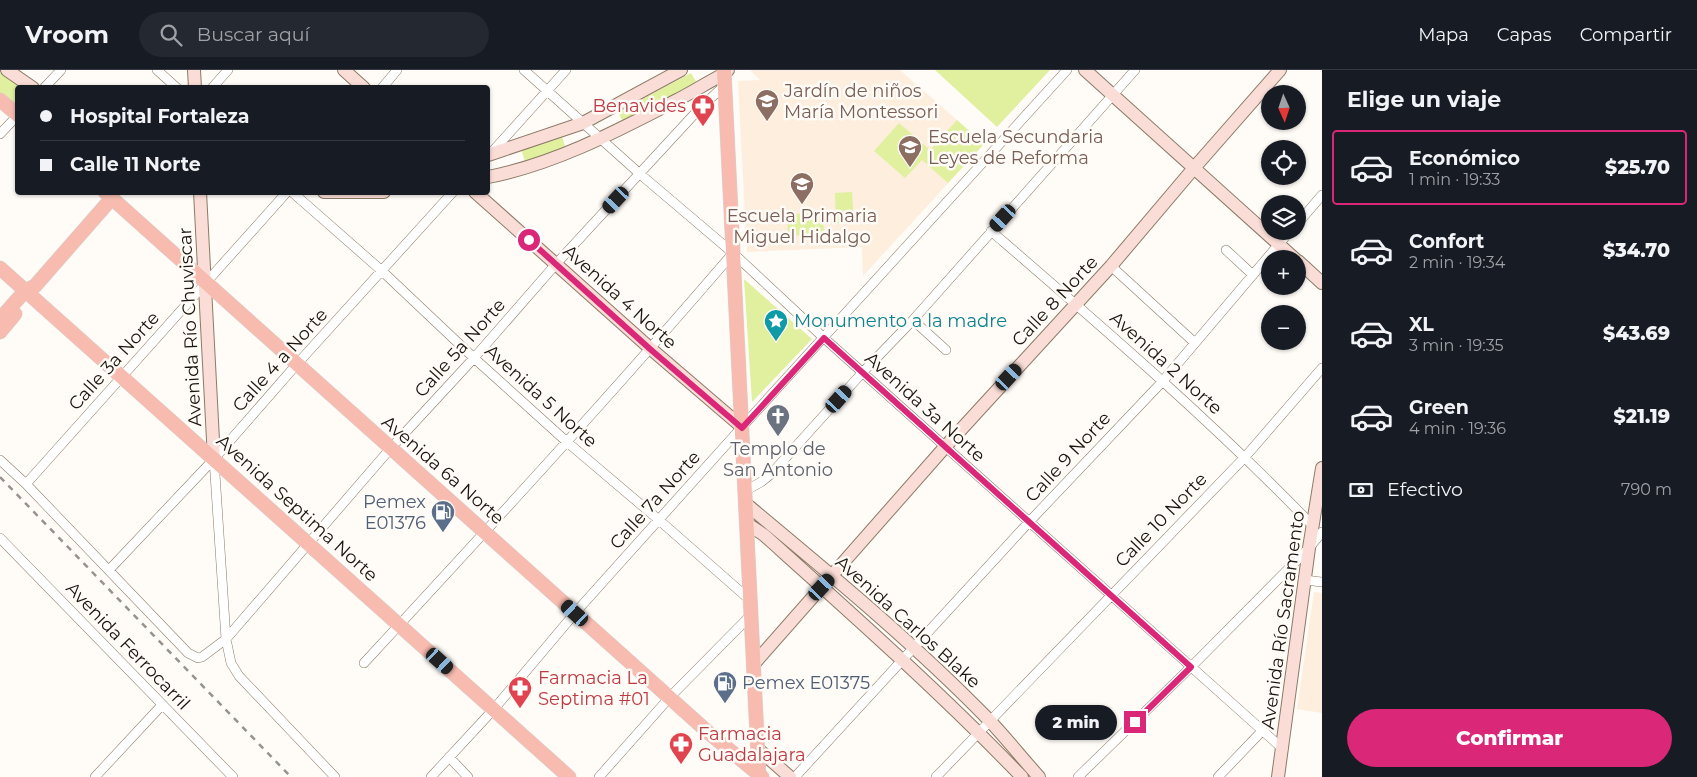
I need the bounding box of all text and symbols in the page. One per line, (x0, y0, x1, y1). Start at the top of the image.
search box (139, 12, 489, 57)
text: Vroom (25, 20, 109, 49)
icon: search (157, 21, 185, 49)
text: Buscar aquí (197, 23, 310, 46)
text: Mapa (1418, 24, 1469, 46)
text: Capas (1497, 24, 1552, 46)
text: Compartir (1580, 24, 1672, 46)
place label: Jardín de niños María Montessori (783, 80, 938, 123)
north arrow (1261, 85, 1306, 130)
map controls (1261, 85, 1306, 350)
text: Elige un viaje (1347, 86, 1501, 113)
school or university icon: Jardín de niños María Montessori (754, 88, 780, 122)
pharmacy icon: Benavides (690, 93, 716, 127)
place label: Benavides (592, 95, 686, 117)
text: Hospital Fortaleza (70, 105, 250, 128)
place label: Escuela Secundaria Leyes de Reforma (928, 126, 1104, 169)
school or university icon: Escuela Secundaria Leyes de Reforma (897, 134, 923, 168)
button: locate (1261, 140, 1306, 185)
icon: car (1349, 145, 1394, 190)
text: Económico (1409, 147, 1520, 170)
text: Calle 11 Norte (70, 153, 201, 176)
text: $25.70 (1605, 156, 1670, 179)
text: 1 min · 19:33 (1409, 170, 1500, 189)
school or university icon: Escuela Primaria Miguel Hidalgo (789, 171, 815, 205)
car (600, 184, 631, 216)
button: layers (1261, 195, 1306, 240)
car (987, 202, 1018, 234)
place label: Escuela Primaria Miguel Hidalgo (727, 205, 877, 248)
street label: Avenida Río Chuviscar (174, 227, 206, 427)
icon: car (1349, 228, 1394, 273)
route start (518, 229, 540, 251)
text: Confort (1409, 230, 1484, 253)
text: $34.70 (1603, 239, 1670, 262)
street label: Avenida 4 Norte (559, 240, 681, 354)
button: + (1261, 250, 1306, 295)
street label: Calle 8 Norte (1007, 251, 1103, 351)
text: 2 min · 19:34 (1409, 253, 1505, 272)
street label: Calle 5a Norte (410, 294, 510, 402)
street label: Calle 4 a Norte (228, 304, 332, 416)
button: − (1261, 305, 1306, 350)
street label: Calle 3a Norte (64, 307, 164, 415)
street label: Avenida 2 Norte (1105, 307, 1227, 419)
place icon: Monumento a la madre (763, 308, 789, 342)
place label: Monumento a la madre (794, 310, 1007, 332)
icon: car (1349, 311, 1394, 356)
text: XL (1409, 313, 1434, 336)
text: $43.69 (1603, 322, 1670, 345)
text: 3 min · 19:35 (1409, 336, 1504, 355)
street label: Avenida 5 Norte (480, 340, 602, 452)
street label: Avenida 3a Norte (860, 347, 990, 467)
car (993, 361, 1024, 393)
car (823, 383, 854, 415)
icon: car (1349, 394, 1394, 439)
text: Green (1409, 396, 1469, 419)
church icon: Templo de San Antonio (765, 403, 791, 437)
text: $21.19 (1614, 405, 1670, 428)
street label: Calle 9 Norte (1021, 407, 1115, 507)
street label: Avenida 6a Norte (377, 411, 509, 529)
text: 4 min · 19:36 (1409, 419, 1506, 438)
street label: Avenida Septima Norte (212, 430, 382, 586)
place label: Templo de San Antonio (723, 438, 833, 481)
street label: Calle 7a Norte (605, 446, 705, 554)
street label: Calle 10 Norte (1110, 468, 1212, 572)
icon: cash (1347, 476, 1375, 504)
text: Efectivo (1387, 478, 1463, 501)
text: 790 m (1621, 480, 1672, 499)
place label: Pemex E01376 (363, 491, 426, 534)
fuel station icon: Pemex E01376 (430, 499, 456, 533)
street label: Avenida Río Sacramento (1257, 509, 1309, 731)
street label: Avenida Carlos Blake (831, 551, 985, 693)
car (806, 571, 837, 603)
street label: Avenida Ferrocarril (61, 577, 195, 715)
car (558, 597, 591, 629)
car (423, 645, 456, 677)
place label: Farmacia La Septima #01 (538, 667, 650, 710)
fuel station icon: Pemex E01375 (712, 670, 738, 704)
place label: Pemex E01375 (742, 672, 870, 694)
pharmacy icon: Farmacia La Septima #01 (507, 675, 533, 709)
callout: 2 min (1035, 704, 1118, 740)
button: Confirmar (1347, 709, 1672, 767)
route end (1124, 711, 1146, 733)
text: 2 min (1052, 713, 1100, 732)
place label: Farmacia Guadalajara (698, 723, 806, 766)
pharmacy icon: Farmacia Guadalajara (668, 731, 694, 765)

